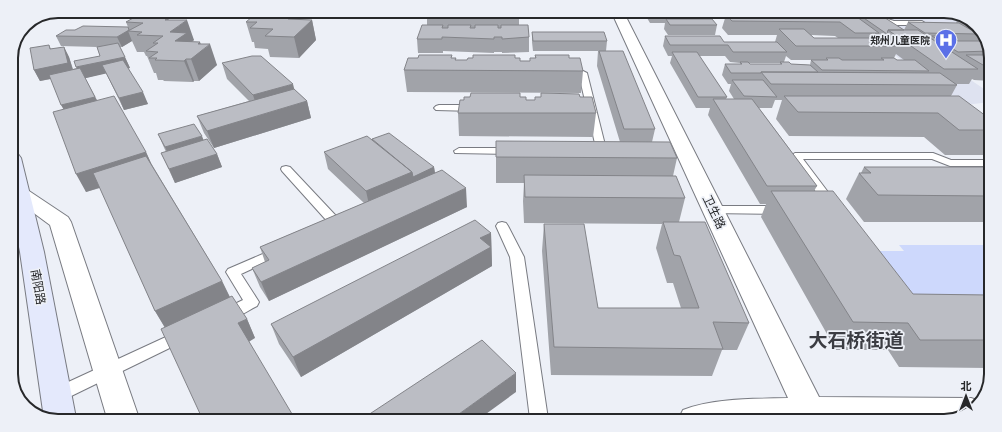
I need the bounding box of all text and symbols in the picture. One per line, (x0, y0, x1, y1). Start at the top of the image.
hospital icon: 郑州儿童医院 (933, 27, 959, 60)
place label: 郑州儿童医院 (870, 34, 930, 47)
street label: 卫生路 (700, 193, 728, 231)
street label: 南阳路 (28, 268, 48, 306)
district label: 大石桥街道 (808, 330, 904, 352)
north arrow (946, 376, 986, 416)
text: 北 (961, 380, 972, 393)

